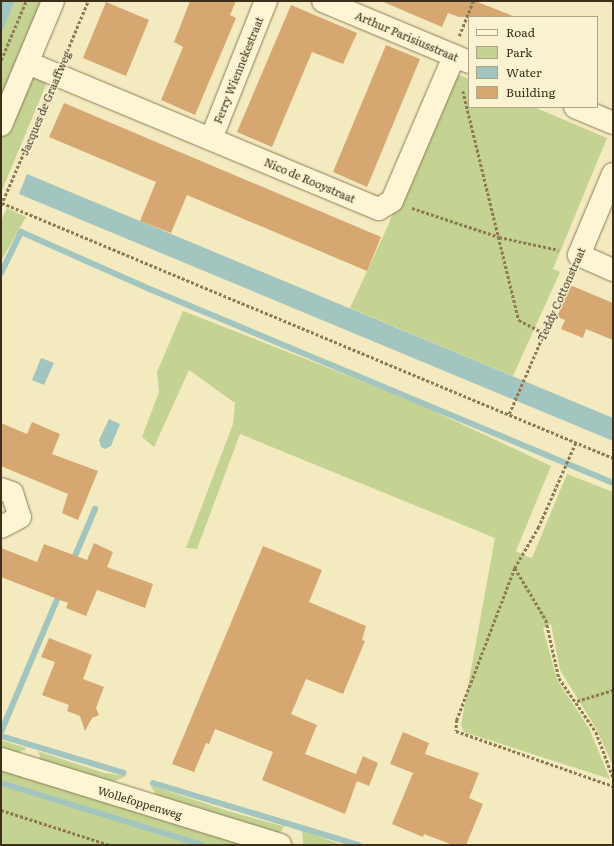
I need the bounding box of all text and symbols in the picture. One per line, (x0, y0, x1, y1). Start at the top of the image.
street label: Arthur Parisiusstraat (353, 8, 461, 64)
street label: Ferry Wiennekestraat (210, 15, 266, 125)
legend (468, 16, 598, 108)
text: Road (506, 23, 535, 41)
text: Park (506, 43, 532, 61)
street label: Jacques de Graaffweg (17, 49, 73, 157)
text: Water (506, 63, 542, 81)
text: Building (506, 83, 555, 101)
street label: Nico de Rooystraat (262, 155, 358, 205)
street label: Teddy Cottonstraat (534, 245, 588, 343)
street label: Wollefoppenweg (96, 783, 184, 821)

